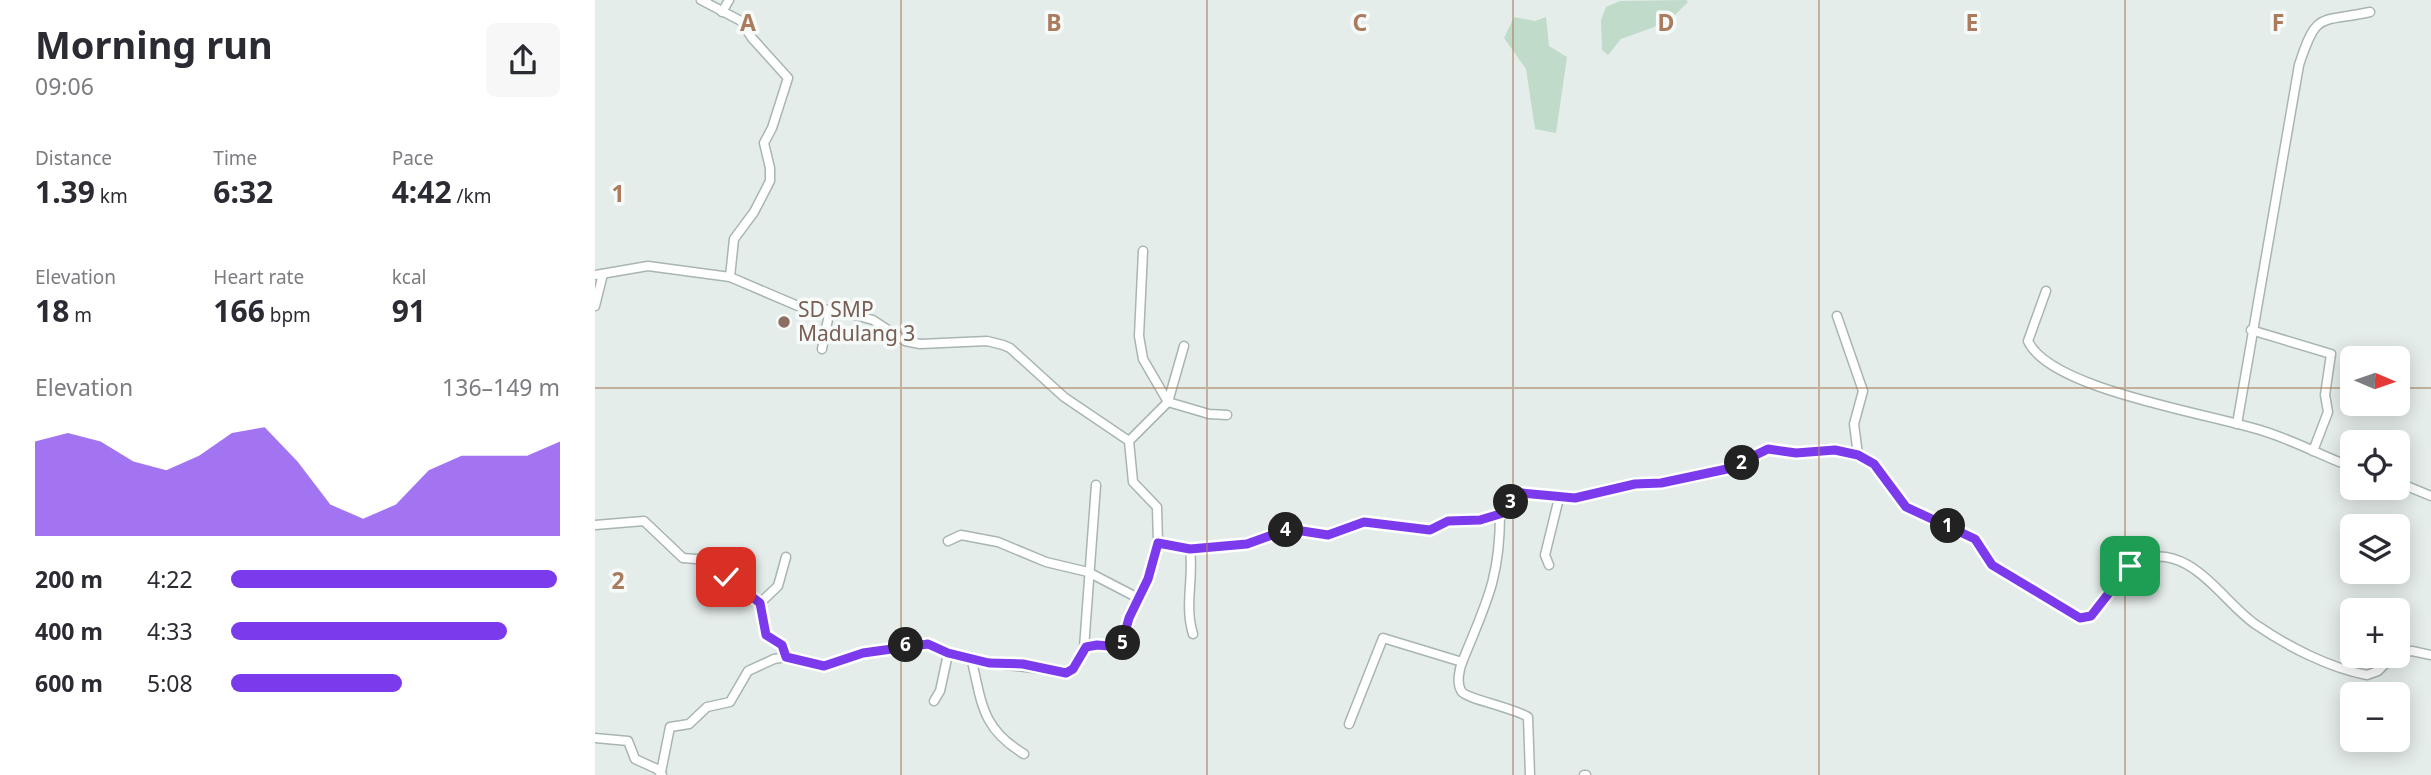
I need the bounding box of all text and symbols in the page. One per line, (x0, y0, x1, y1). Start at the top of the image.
text: A (740, 6, 756, 38)
text: B (1046, 6, 1062, 38)
text: C (1353, 6, 1368, 38)
text: D (1658, 6, 1674, 38)
text: E (1966, 6, 1978, 38)
text: F (2272, 6, 2284, 38)
text: Morning run (35, 18, 273, 70)
button: share (486, 23, 560, 97)
text: 09:06 (35, 70, 94, 102)
text: Distance (35, 145, 112, 171)
text: Time (213, 145, 257, 171)
text: Pace (392, 145, 434, 171)
text: 1.39 (35, 171, 95, 212)
text: 6:32 (213, 171, 273, 212)
text: 4:42 (392, 171, 452, 212)
text: 1 (611, 177, 625, 209)
text: km (95, 183, 128, 209)
text: /km (452, 183, 492, 209)
text: Elevation (35, 264, 116, 290)
text: Heart rate (213, 264, 304, 290)
text: kcal (392, 264, 426, 290)
text: 18 (35, 290, 69, 331)
text: 166 (213, 290, 265, 331)
text: 91 (392, 290, 426, 331)
place label: SD SMP Madulang 3 (798, 295, 915, 347)
text: m (69, 302, 92, 328)
text: bpm (265, 302, 311, 328)
marker: SD SMP Madulang 3 (776, 314, 792, 330)
north arrow (2340, 346, 2410, 416)
map controls (2340, 346, 2410, 752)
text: Elevation (35, 371, 133, 403)
text: 136–149 m (442, 371, 560, 403)
button: locate (2340, 430, 2410, 500)
pin: 2 (1725, 446, 1759, 480)
text: 2 (1736, 449, 1747, 475)
pin: 3 (1493, 484, 1529, 520)
text: 3 (1505, 488, 1516, 514)
pin: 1 (1931, 508, 1965, 544)
pin: 4 (1269, 512, 1303, 548)
text: 1 (1942, 512, 1953, 538)
button: layers (2340, 514, 2410, 584)
text: 4 (1280, 516, 1291, 542)
pin (2100, 536, 2160, 596)
pin (696, 547, 756, 607)
icon: arrive (2111, 547, 2149, 585)
icon: check (707, 558, 745, 596)
text: 200 m (35, 563, 103, 595)
text: 4:22 (147, 563, 193, 595)
text: 2 (611, 564, 625, 596)
button: + (2340, 598, 2410, 668)
text: 400 m (35, 615, 103, 647)
text: 4:33 (147, 615, 193, 647)
pin: 5 (1105, 626, 1141, 660)
pin: 6 (889, 628, 923, 662)
text: 5 (1117, 629, 1128, 655)
text: 6 (900, 631, 911, 657)
text: 600 m (35, 667, 103, 699)
text: 5:08 (147, 667, 193, 699)
button: − (2340, 682, 2410, 752)

